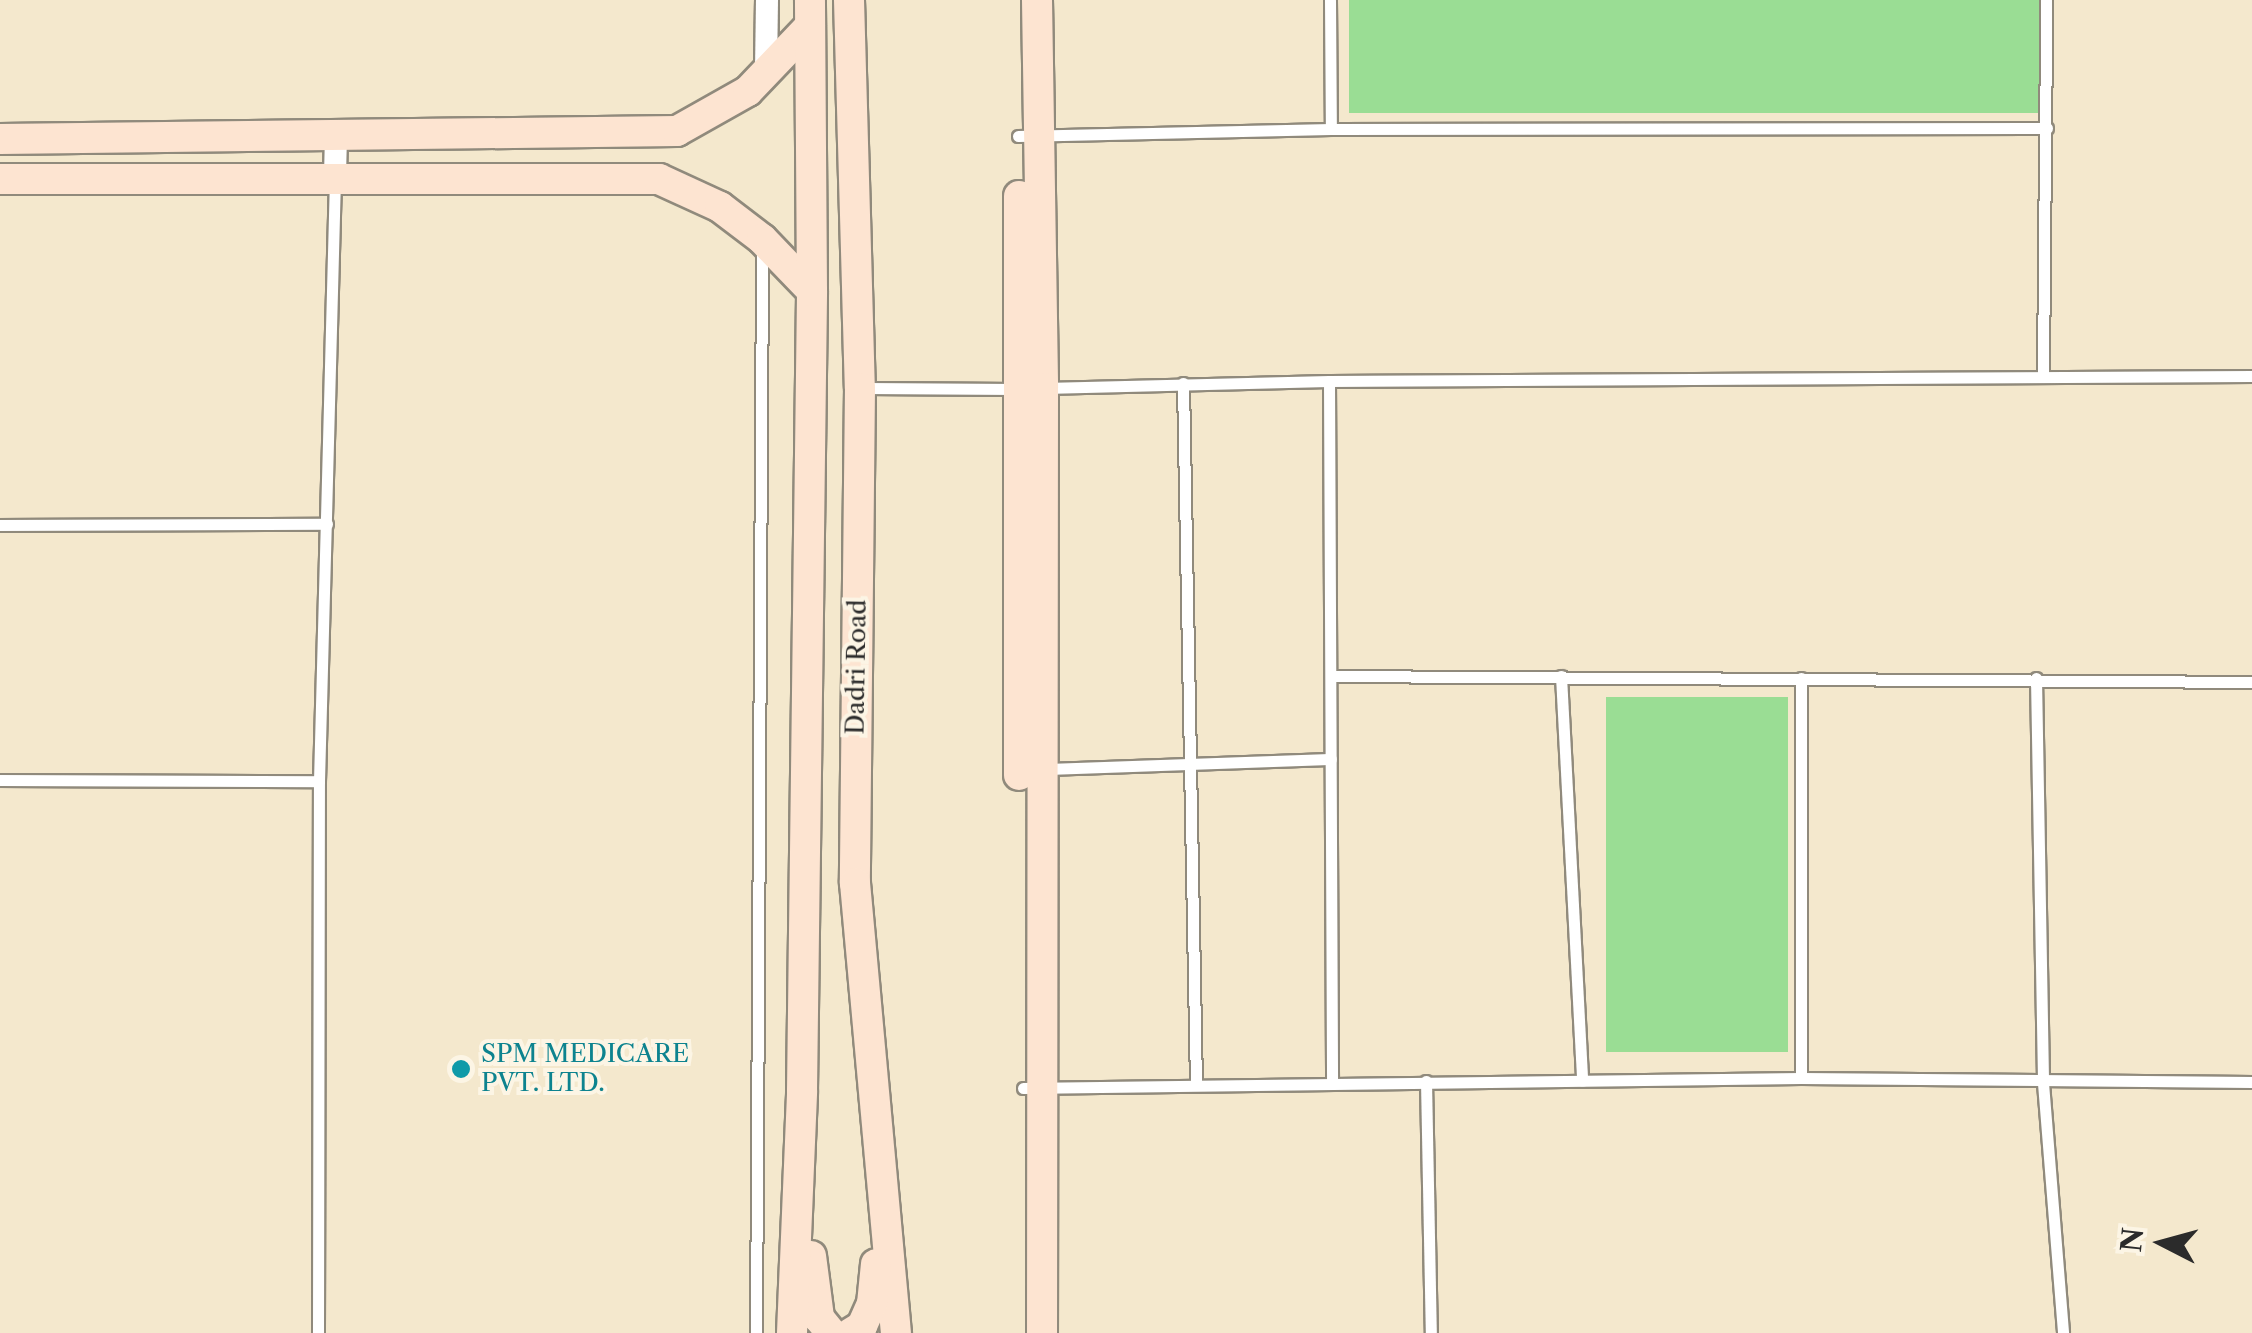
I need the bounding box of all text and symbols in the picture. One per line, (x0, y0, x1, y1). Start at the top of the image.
street label: Dadri Road (841, 599, 873, 735)
place label: SPM MEDICARE PVT. LTD. (481, 1040, 689, 1099)
marker: SPM MEDICARE PVT. LTD. (450, 1058, 472, 1080)
north arrow (2112, 1193, 2212, 1293)
text: N (2114, 1226, 2150, 1254)

